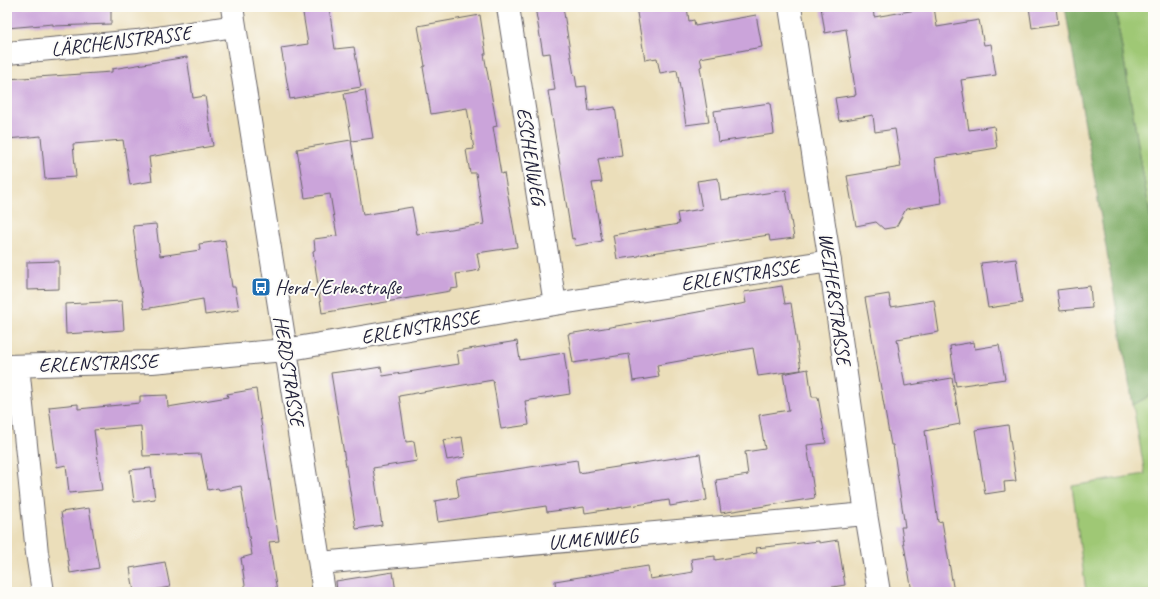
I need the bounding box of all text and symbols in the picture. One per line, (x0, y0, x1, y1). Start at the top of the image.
street label: LÄRCHENSTRASSE (50, 20, 195, 62)
street label: ESCHENWEG (511, 106, 551, 209)
street label: WEIHERSTRASSE (813, 231, 857, 370)
street label: ERLENSTRASSE (679, 253, 803, 297)
place label: Herd-/Erlenstraße (275, 275, 402, 300)
bus stop icon: Herd-/Erlenstraße (250, 276, 272, 298)
street label: ERLENSTRASSE (359, 304, 483, 350)
street label: HERDSTRASSE (268, 314, 311, 431)
street label: ERLENSTRASSE (38, 348, 160, 378)
street label: ULMENWEG (547, 522, 641, 555)

